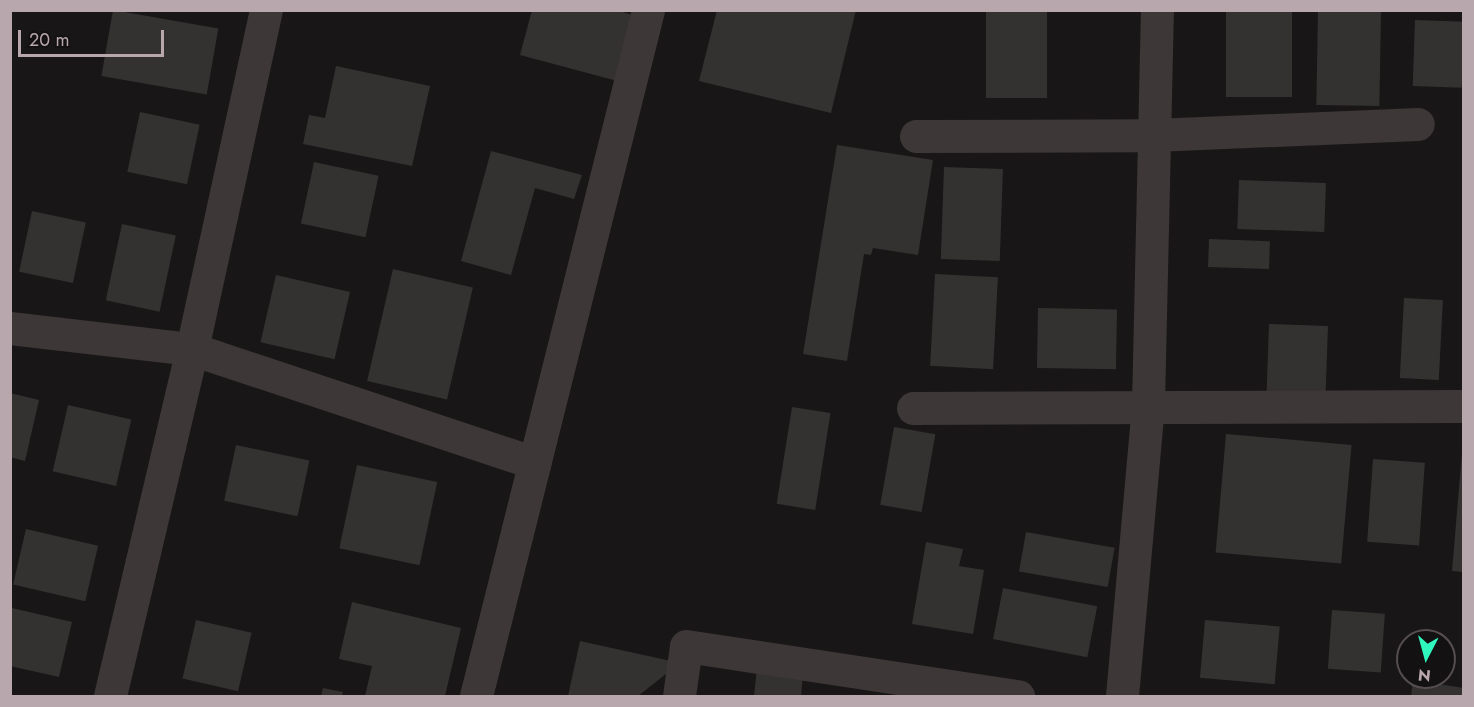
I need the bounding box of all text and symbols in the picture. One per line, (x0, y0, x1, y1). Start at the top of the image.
scale bar (21, 18, 166, 56)
text: 20 m (29, 27, 69, 53)
north arrow (1396, 629, 1456, 689)
text: N (1417, 663, 1432, 688)

